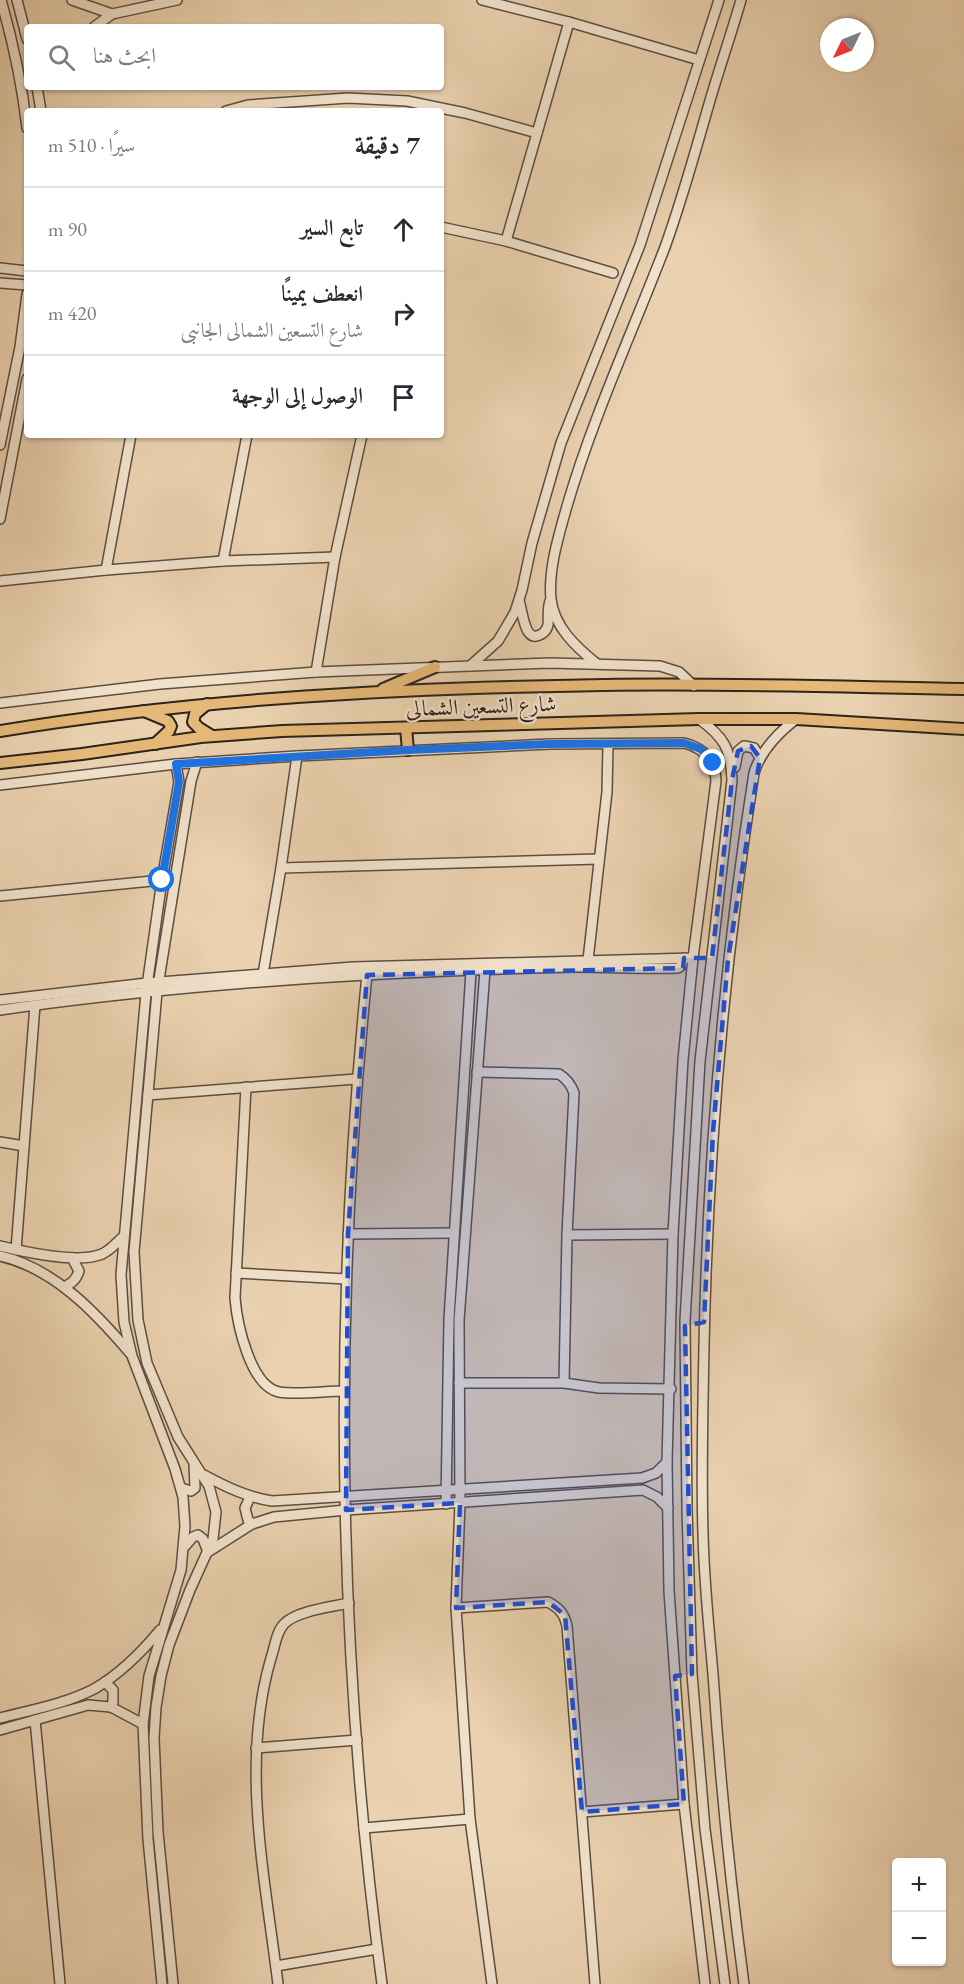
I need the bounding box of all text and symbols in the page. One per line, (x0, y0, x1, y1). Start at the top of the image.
north arrow (820, 18, 874, 72)
search box (24, 24, 444, 90)
icon: search (45, 41, 78, 74)
text: ابحث هنا (93, 41, 156, 70)
text: 7 دقيقة (355, 128, 420, 162)
text: سيرًا · 510 m (48, 132, 135, 158)
text: تابع السير (300, 213, 363, 242)
icon: ahead (387, 213, 420, 246)
text: 90 m (48, 216, 87, 242)
text: انعطف يمينًا (281, 279, 363, 308)
icon: right (387, 297, 420, 330)
text: 420 m (48, 300, 96, 326)
text: شارع التسعين الشمالى الجانبى (180, 317, 363, 343)
text: الوصول إلى الوجهة (232, 381, 363, 410)
icon: arrive (387, 381, 420, 414)
street label: شارع التسعين الشمالى (405, 689, 557, 727)
route end (699, 749, 725, 775)
route start (148, 866, 174, 892)
map controls (892, 1858, 946, 1966)
button: + (892, 1858, 946, 1912)
button: − (892, 1912, 946, 1966)

